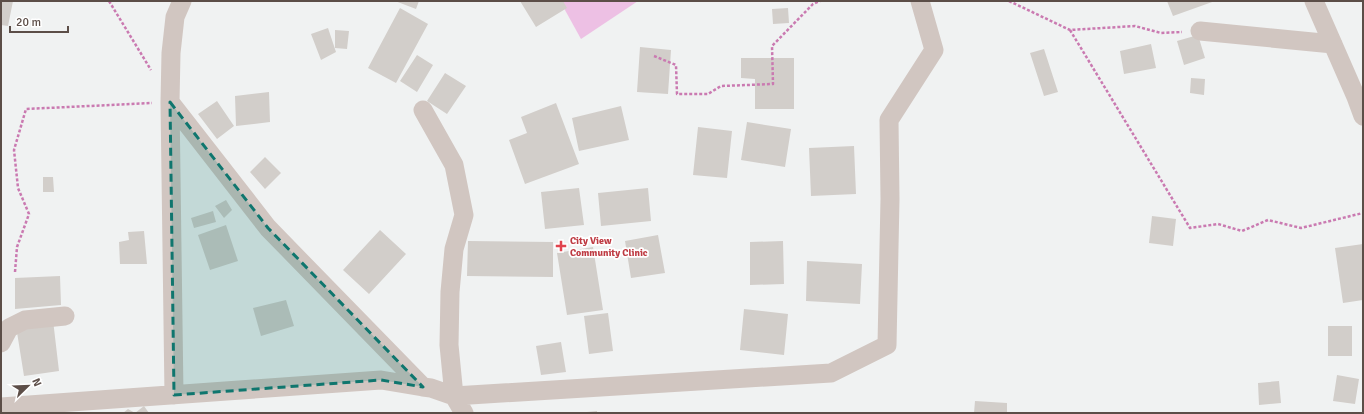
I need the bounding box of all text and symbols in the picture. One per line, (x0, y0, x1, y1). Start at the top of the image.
scale bar (10, 8, 68, 34)
text: 20 m (16, 15, 41, 30)
place label: City View Community Clinic (570, 235, 648, 259)
marker: City View Community Clinic (555, 240, 567, 252)
north arrow (8, 366, 48, 406)
text: N (29, 376, 44, 388)

